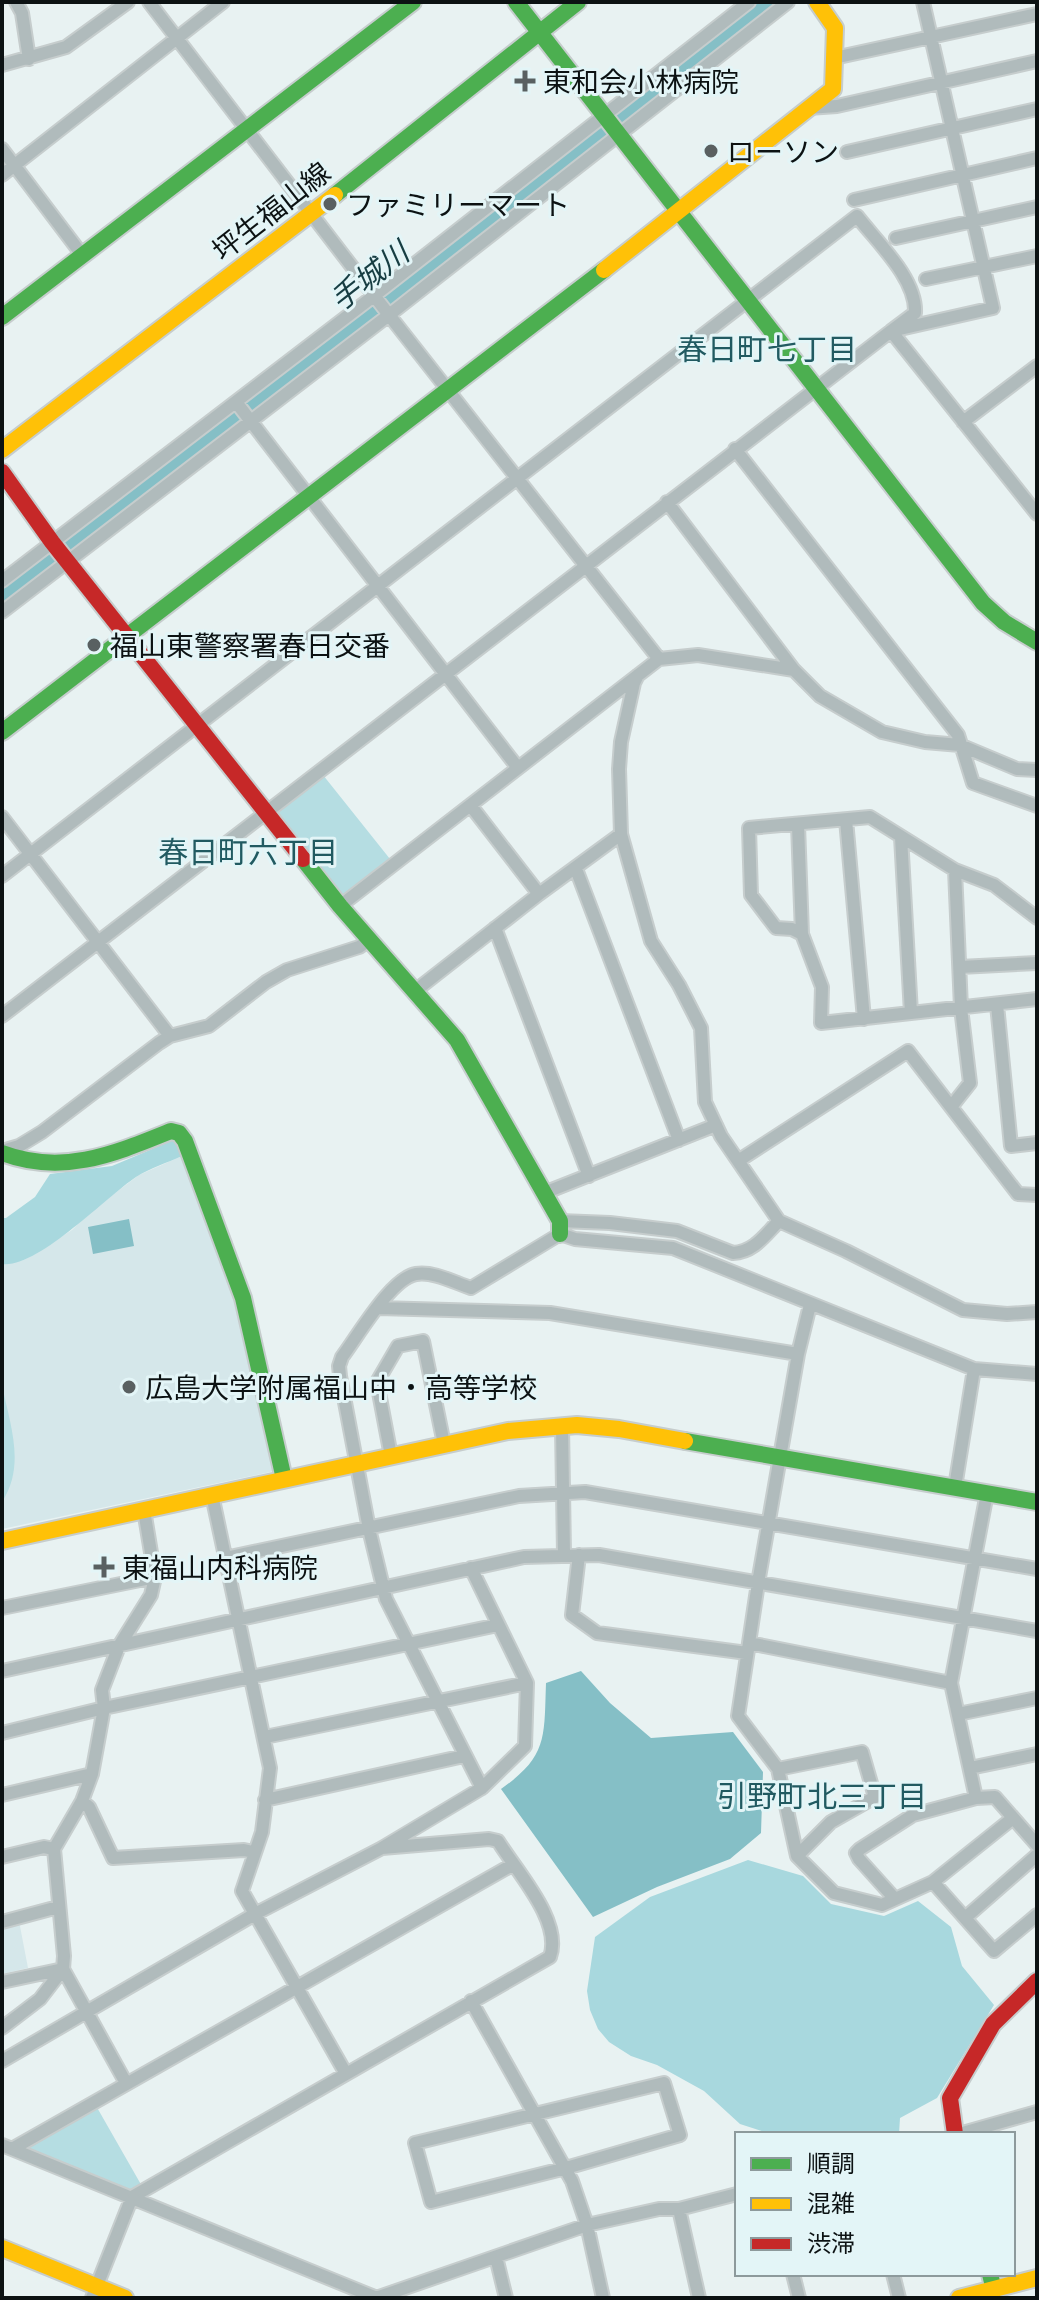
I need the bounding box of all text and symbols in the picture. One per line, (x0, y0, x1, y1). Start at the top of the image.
place label: 東和会小林病院 (543, 66, 739, 97)
marker: 東和会小林病院 (514, 70, 536, 92)
place label: ローソン (727, 136, 839, 167)
marker: ローソン (702, 142, 720, 160)
street label: 坪生福山線 (206, 156, 336, 266)
place label: ファミリーマート (346, 189, 570, 220)
marker: ファミリーマート (321, 195, 339, 213)
water label: 手城川 (323, 233, 417, 317)
district label: 春日町七丁目 (677, 332, 857, 366)
place label: 福山東警察署春日交番 (110, 630, 390, 661)
marker: 福山東警察署春日交番 (85, 636, 103, 654)
district label: 春日町六丁目 (158, 835, 338, 869)
place label: 広島大学附属福山中・高等学校 (145, 1372, 537, 1403)
marker: 広島大学附属福山中・高等学校 (120, 1378, 138, 1396)
place label: 東福山内科病院 (122, 1552, 318, 1583)
marker: 東福山内科病院 (93, 1556, 115, 1578)
district label: 引野町北三丁目 (717, 1779, 927, 1813)
legend (735, 2132, 1015, 2276)
text: 順調 (807, 2150, 855, 2177)
text: 混雑 (807, 2190, 855, 2217)
text: 渋滞 (807, 2230, 855, 2257)

